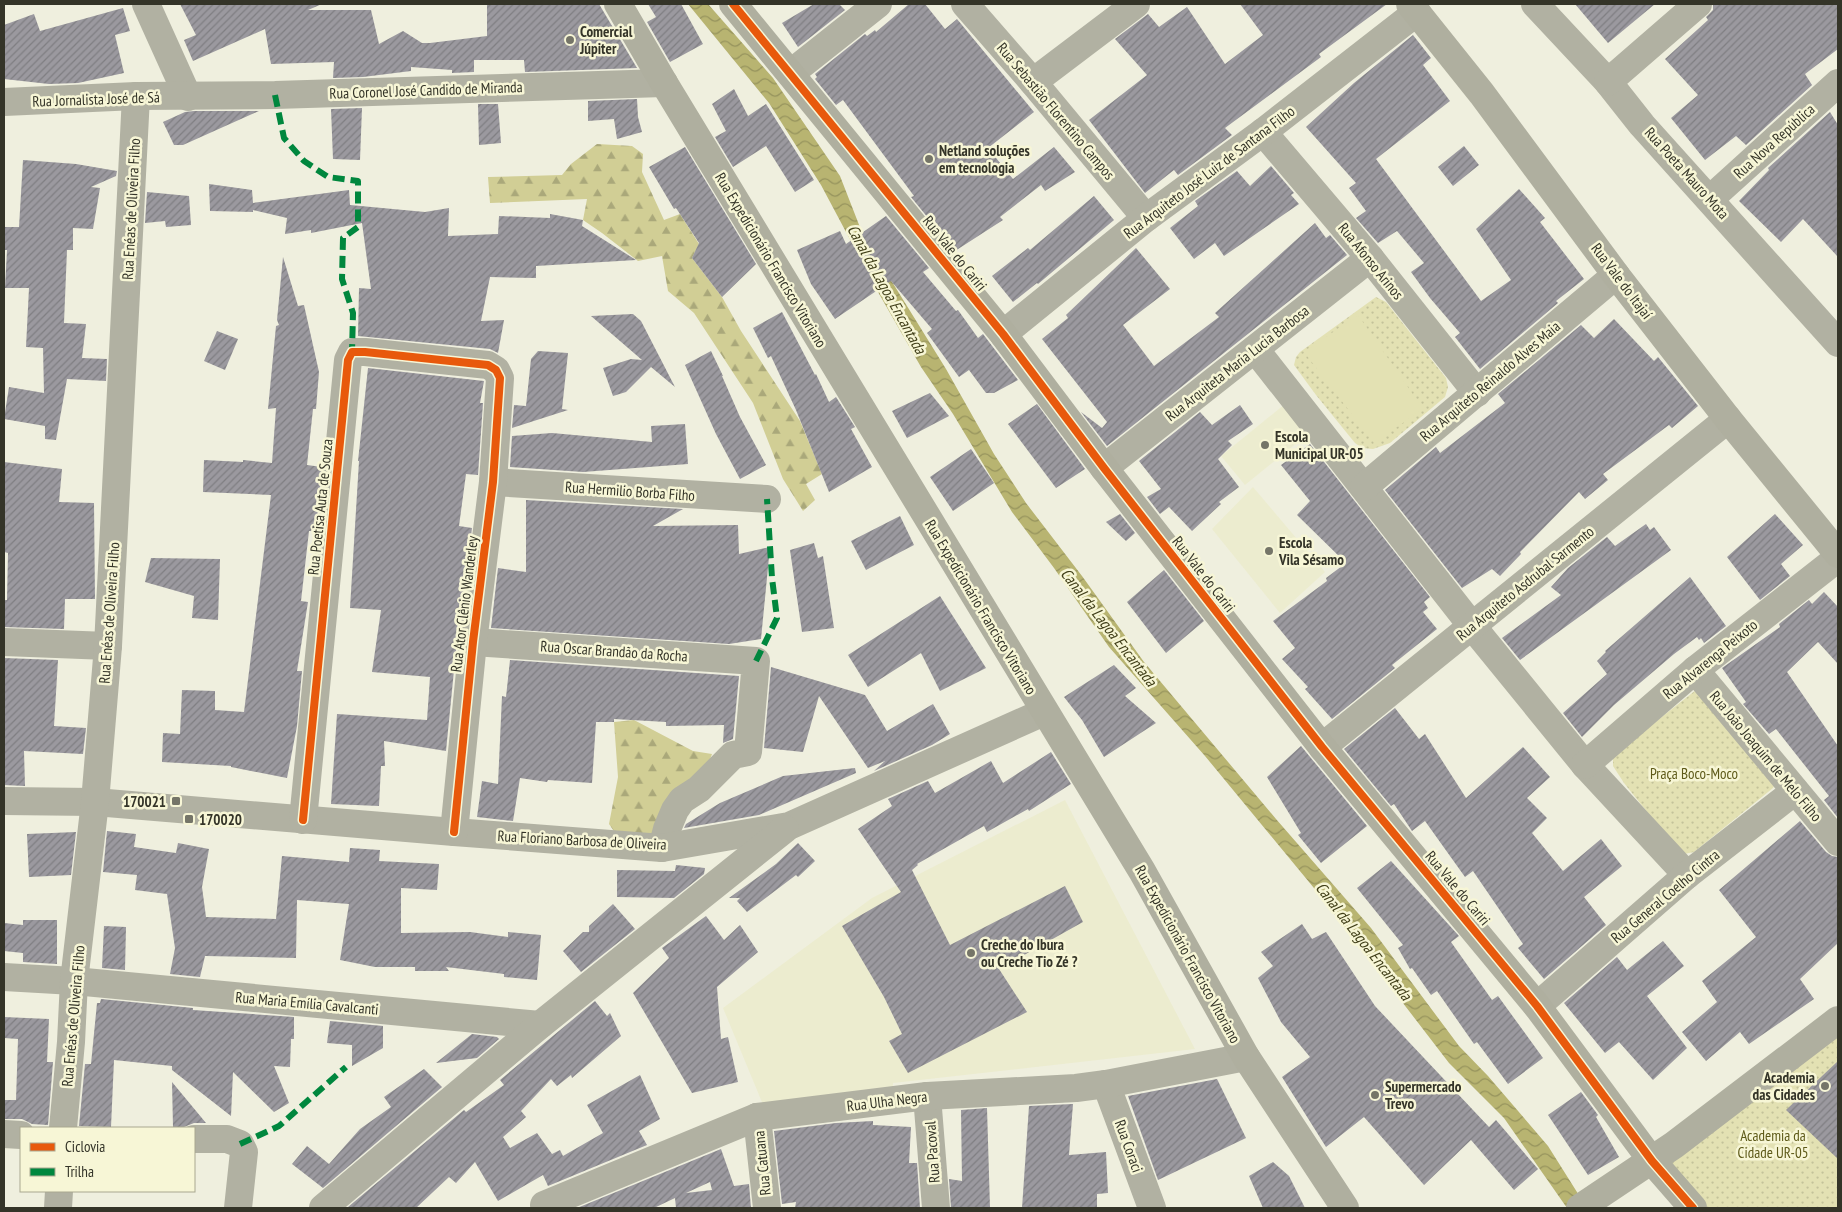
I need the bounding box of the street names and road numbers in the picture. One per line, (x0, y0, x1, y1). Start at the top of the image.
street label: Rua Sebastião Florentino Campos (993, 39, 1119, 183)
street label: Rua Coronel José Candido de Miranda (329, 77, 523, 103)
street label: Rua Jornalista José de Sá (32, 87, 160, 111)
street label: Rua Nova República (1729, 100, 1819, 182)
street label: Rua Arquiteto José Luiz de Santana Filho (1120, 101, 1298, 243)
street label: Rua Poeta Mauro Mota (1641, 123, 1733, 223)
street label: Rua Enéas de Oliveira Filho (118, 138, 144, 280)
street label: Rua Expedicionário Francisco Vitoriano (711, 169, 831, 351)
street label: Rua Vale do Cariri (919, 212, 991, 294)
street label: Rua Afonso Arinos (1334, 219, 1408, 303)
street label: Rua Vale do Itajaí (1587, 239, 1657, 323)
street label: Rua Arquiteta Maria Lucia Barbosa (1161, 301, 1313, 425)
street label: Rua Arquiteto Reinaldo Alves Maia (1416, 317, 1564, 445)
street label: Rua Poetisa Auta de Souza (303, 438, 337, 576)
street label: Rua Hermilio Borba Filho (564, 477, 696, 505)
street label: Rua Expedicionário Francisco Vitoriano (921, 516, 1041, 698)
street label: Rua Arquiteto Asdrubal Sarmento (1452, 522, 1598, 644)
street label: Rua Vale do Cariri (1168, 532, 1240, 616)
street label: Rua Ator Clênio Wanderley (446, 534, 482, 673)
street label: Rua Enéas de Oliveira Filho (95, 542, 123, 684)
street label: Rua Alvarenga Peixoto (1659, 615, 1761, 703)
street label: Rua Oscar Brandão da Rocha (540, 636, 688, 666)
street label: Rua João Joaquim de Melo Filho (1706, 687, 1826, 825)
street label: Rua Floriano Barbosa de Oliveira (497, 826, 667, 854)
street label: Rua General Coelho Cintra (1607, 845, 1723, 947)
street label: Rua Vale do Cariri (1421, 847, 1495, 929)
street label: Rua Expedicionário Francisco Vitoriano (1131, 862, 1245, 1046)
street label: Rua Enéas de Oliveira Filho (57, 945, 89, 1087)
street label: Rua Maria Emília Cavalcanti (235, 987, 379, 1019)
street label: Rua Ulha Negra (846, 1087, 928, 1115)
street label: Rua Coraci (1111, 1117, 1147, 1175)
street label: Rua Pacoval (920, 1120, 944, 1184)
street label: Rua Catuana (749, 1130, 775, 1196)

